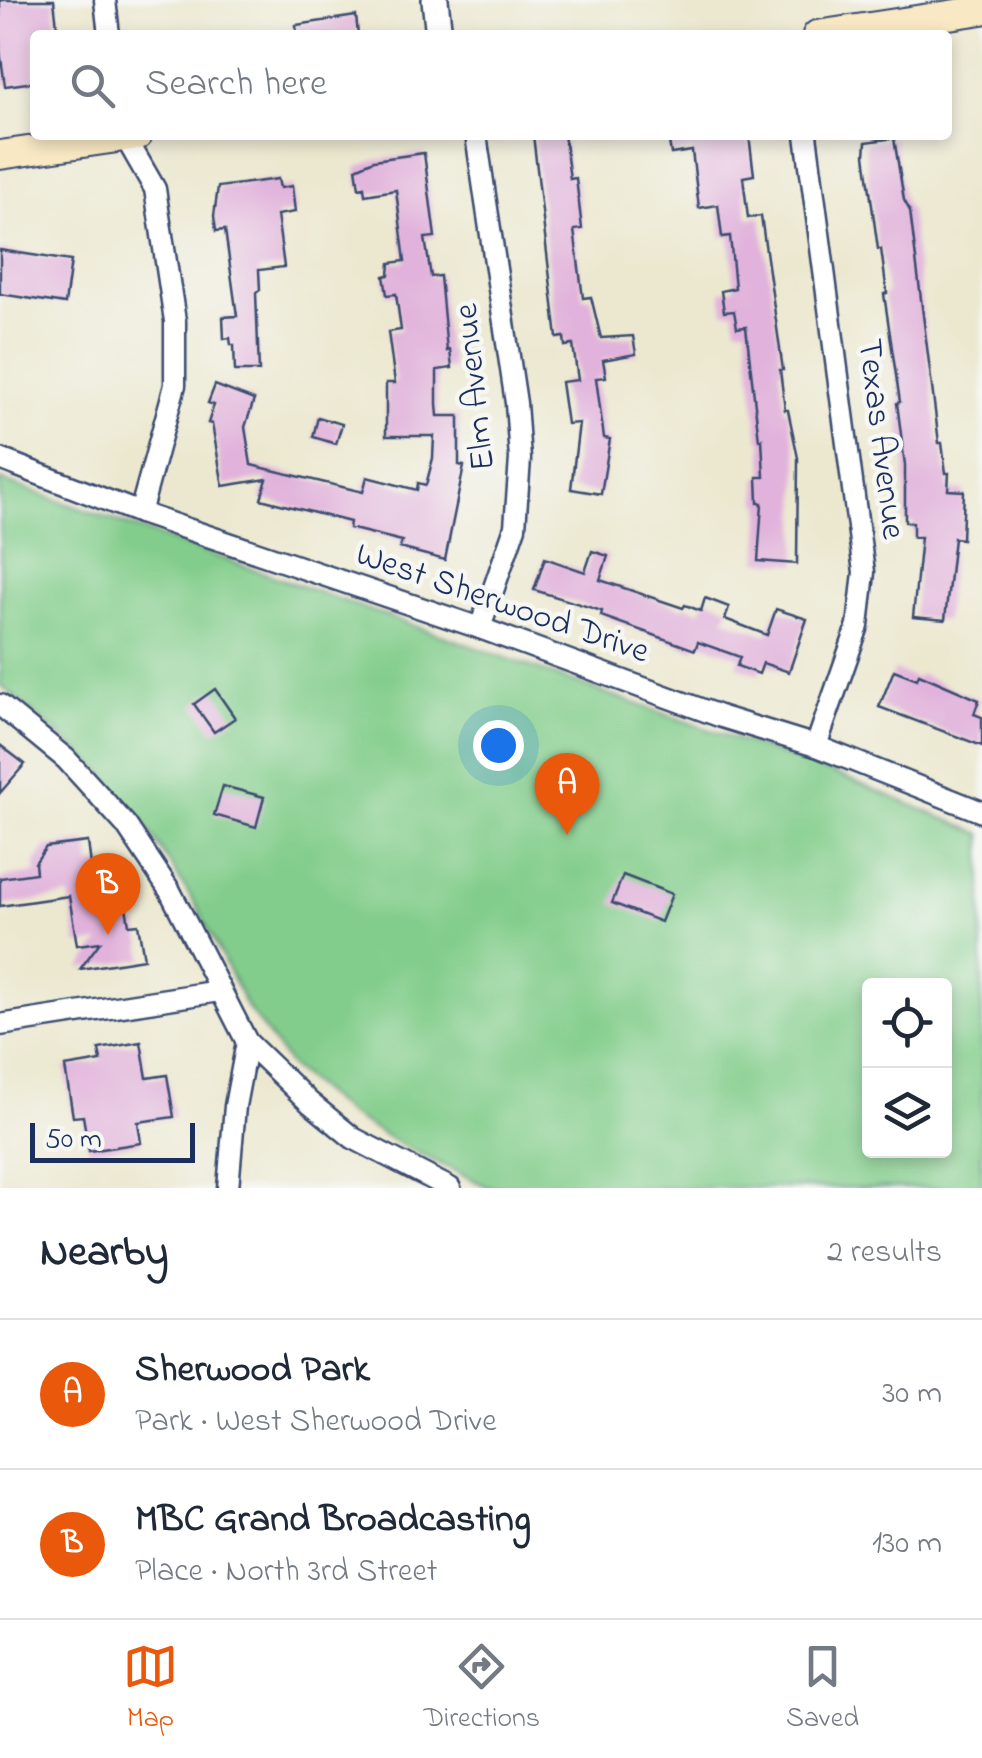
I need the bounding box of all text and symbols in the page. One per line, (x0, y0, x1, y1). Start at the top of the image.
search box (30, 30, 952, 140)
text: Search here (145, 57, 327, 113)
icon: search (65, 58, 120, 113)
street label: Elm Avenue (442, 301, 510, 473)
street label: Texas Avenue (842, 336, 918, 542)
street label: West Sherwood Drive (348, 530, 656, 678)
your location (473, 720, 524, 771)
pin: A (534, 752, 600, 835)
pin: B (76, 852, 140, 935)
map controls (862, 978, 952, 1158)
button: locate (862, 978, 952, 1068)
button: layers (862, 1068, 952, 1158)
scale bar (30, 1118, 195, 1162)
text: 50 m (45, 1120, 102, 1161)
text: Nearby (40, 1223, 168, 1284)
text: 2 results (827, 1230, 942, 1277)
text: Sherwood Park (135, 1343, 370, 1399)
text: A (63, 1371, 82, 1418)
text: 30 m (882, 1371, 942, 1418)
text: Park · West Sherwood Drive (135, 1399, 497, 1446)
text: MBC Grand Broadcasting (135, 1493, 531, 1549)
text: B (62, 1521, 83, 1568)
text: 130 m (872, 1521, 942, 1568)
text: Place · North 3rd Street (135, 1549, 438, 1596)
tab: Map (123, 1639, 178, 1740)
tab: Directions (424, 1639, 540, 1740)
tab: Saved (786, 1639, 859, 1740)

